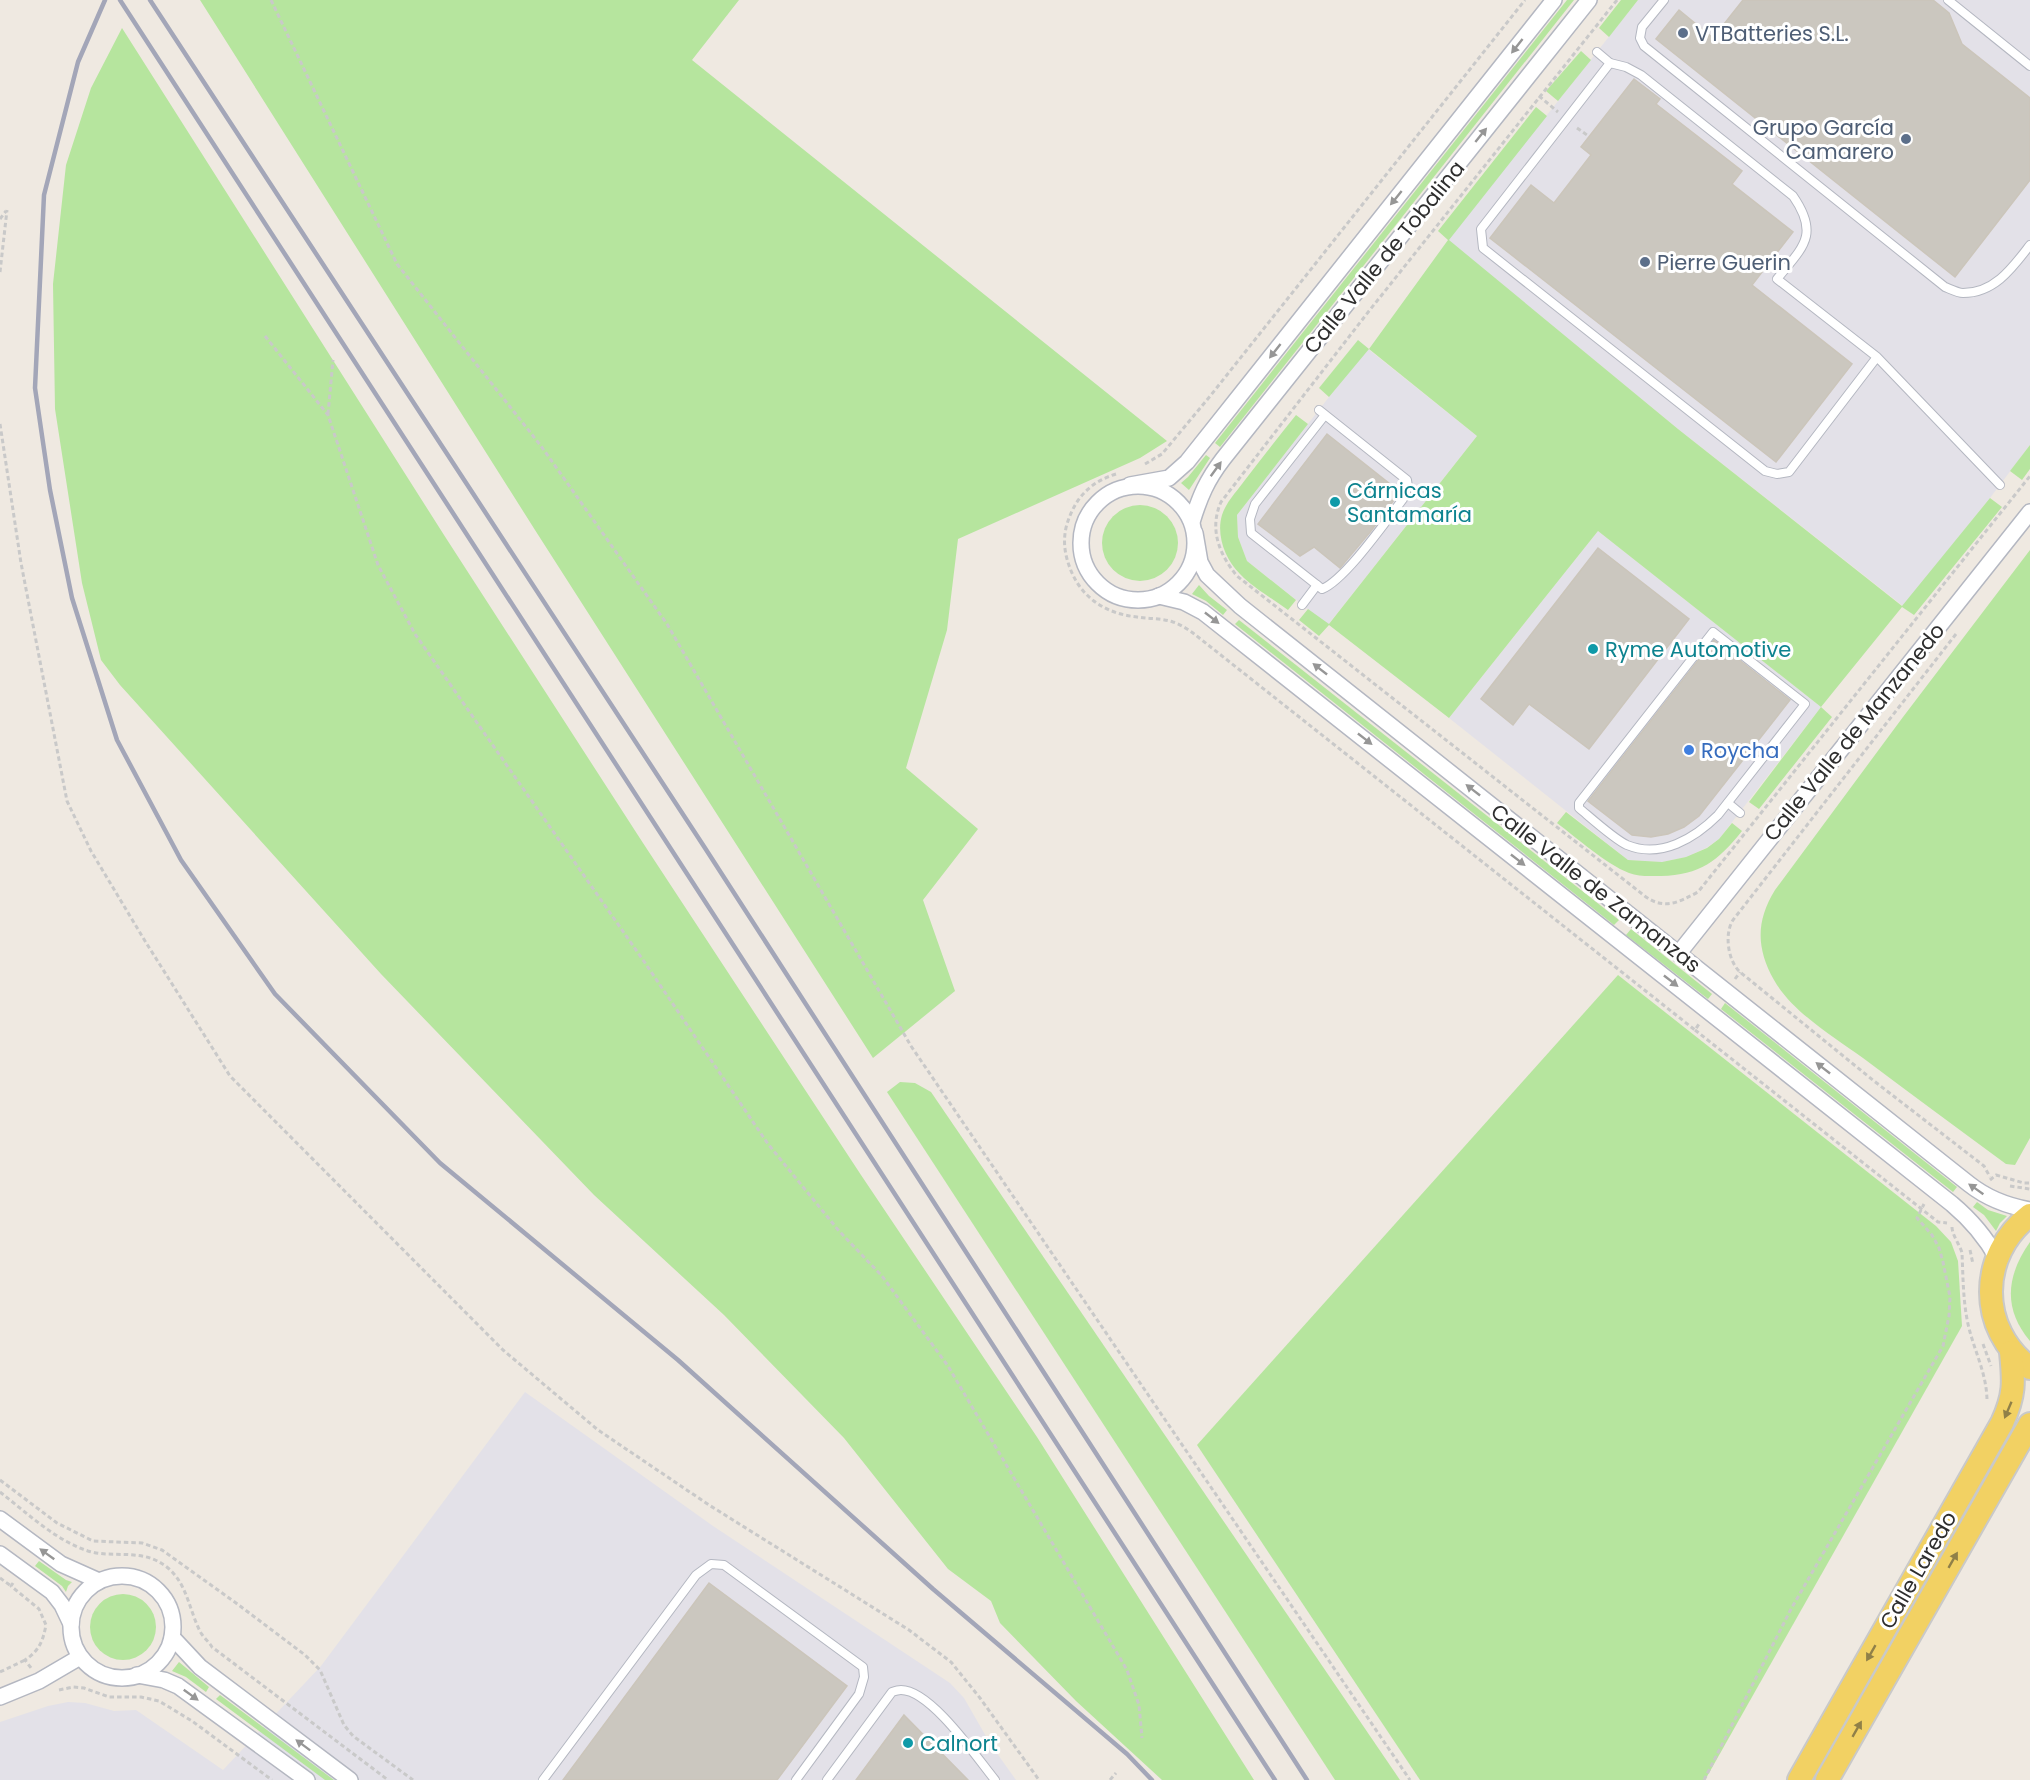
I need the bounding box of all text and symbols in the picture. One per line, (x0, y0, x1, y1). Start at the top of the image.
place label: VTBatteries S.L. (1695, 19, 1849, 48)
marker: VTBatteries S.L. (1676, 26, 1690, 40)
one-way arrow (1511, 38, 1524, 54)
place label: Grupo García Camarero (1753, 113, 1894, 166)
one-way arrow (1474, 128, 1486, 143)
marker: Grupo García Camarero (1899, 132, 1913, 146)
street label: Calle Valle de Tobalina (1297, 154, 1471, 360)
one-way arrow (1390, 191, 1402, 206)
place label: Pierre Guerin (1657, 248, 1791, 277)
marker: Pierre Guerin (1638, 255, 1652, 269)
one-way arrow (1268, 343, 1281, 359)
one-way arrow (1209, 461, 1221, 476)
place label: Cárnicas Santamaría (1347, 476, 1472, 529)
marker: Cárnicas Santamaría (1328, 495, 1342, 509)
one-way arrow (1204, 612, 1220, 625)
street label: Calle Valle de Manzanedo (1757, 617, 1951, 847)
place label: Ryme Automotive (1605, 635, 1791, 664)
marker: Ryme Automotive (1586, 642, 1600, 656)
one-way arrow (1312, 663, 1328, 676)
one-way arrow (1357, 733, 1373, 746)
place label: Roycha (1701, 736, 1779, 765)
marker: Roycha (1682, 743, 1696, 757)
one-way arrow (1465, 784, 1481, 797)
street label: Calle Valle de Zamanzas (1485, 797, 1707, 979)
one-way arrow (1510, 854, 1526, 867)
one-way arrow (1663, 975, 1679, 988)
one-way arrow (1815, 1062, 1831, 1075)
one-way arrow (1968, 1184, 1984, 1195)
one-way arrow (2003, 1401, 2013, 1419)
street label: Calle Laredo (1873, 1506, 1963, 1634)
one-way arrow (40, 1548, 56, 1560)
one-way arrow (1948, 1551, 1958, 1568)
one-way arrow (1866, 1644, 1876, 1661)
one-way arrow (183, 1689, 199, 1701)
one-way arrow (1851, 1721, 1861, 1738)
place label: Calnort (920, 1729, 998, 1758)
marker: Calnort (901, 1736, 915, 1750)
one-way arrow (296, 1739, 312, 1751)

